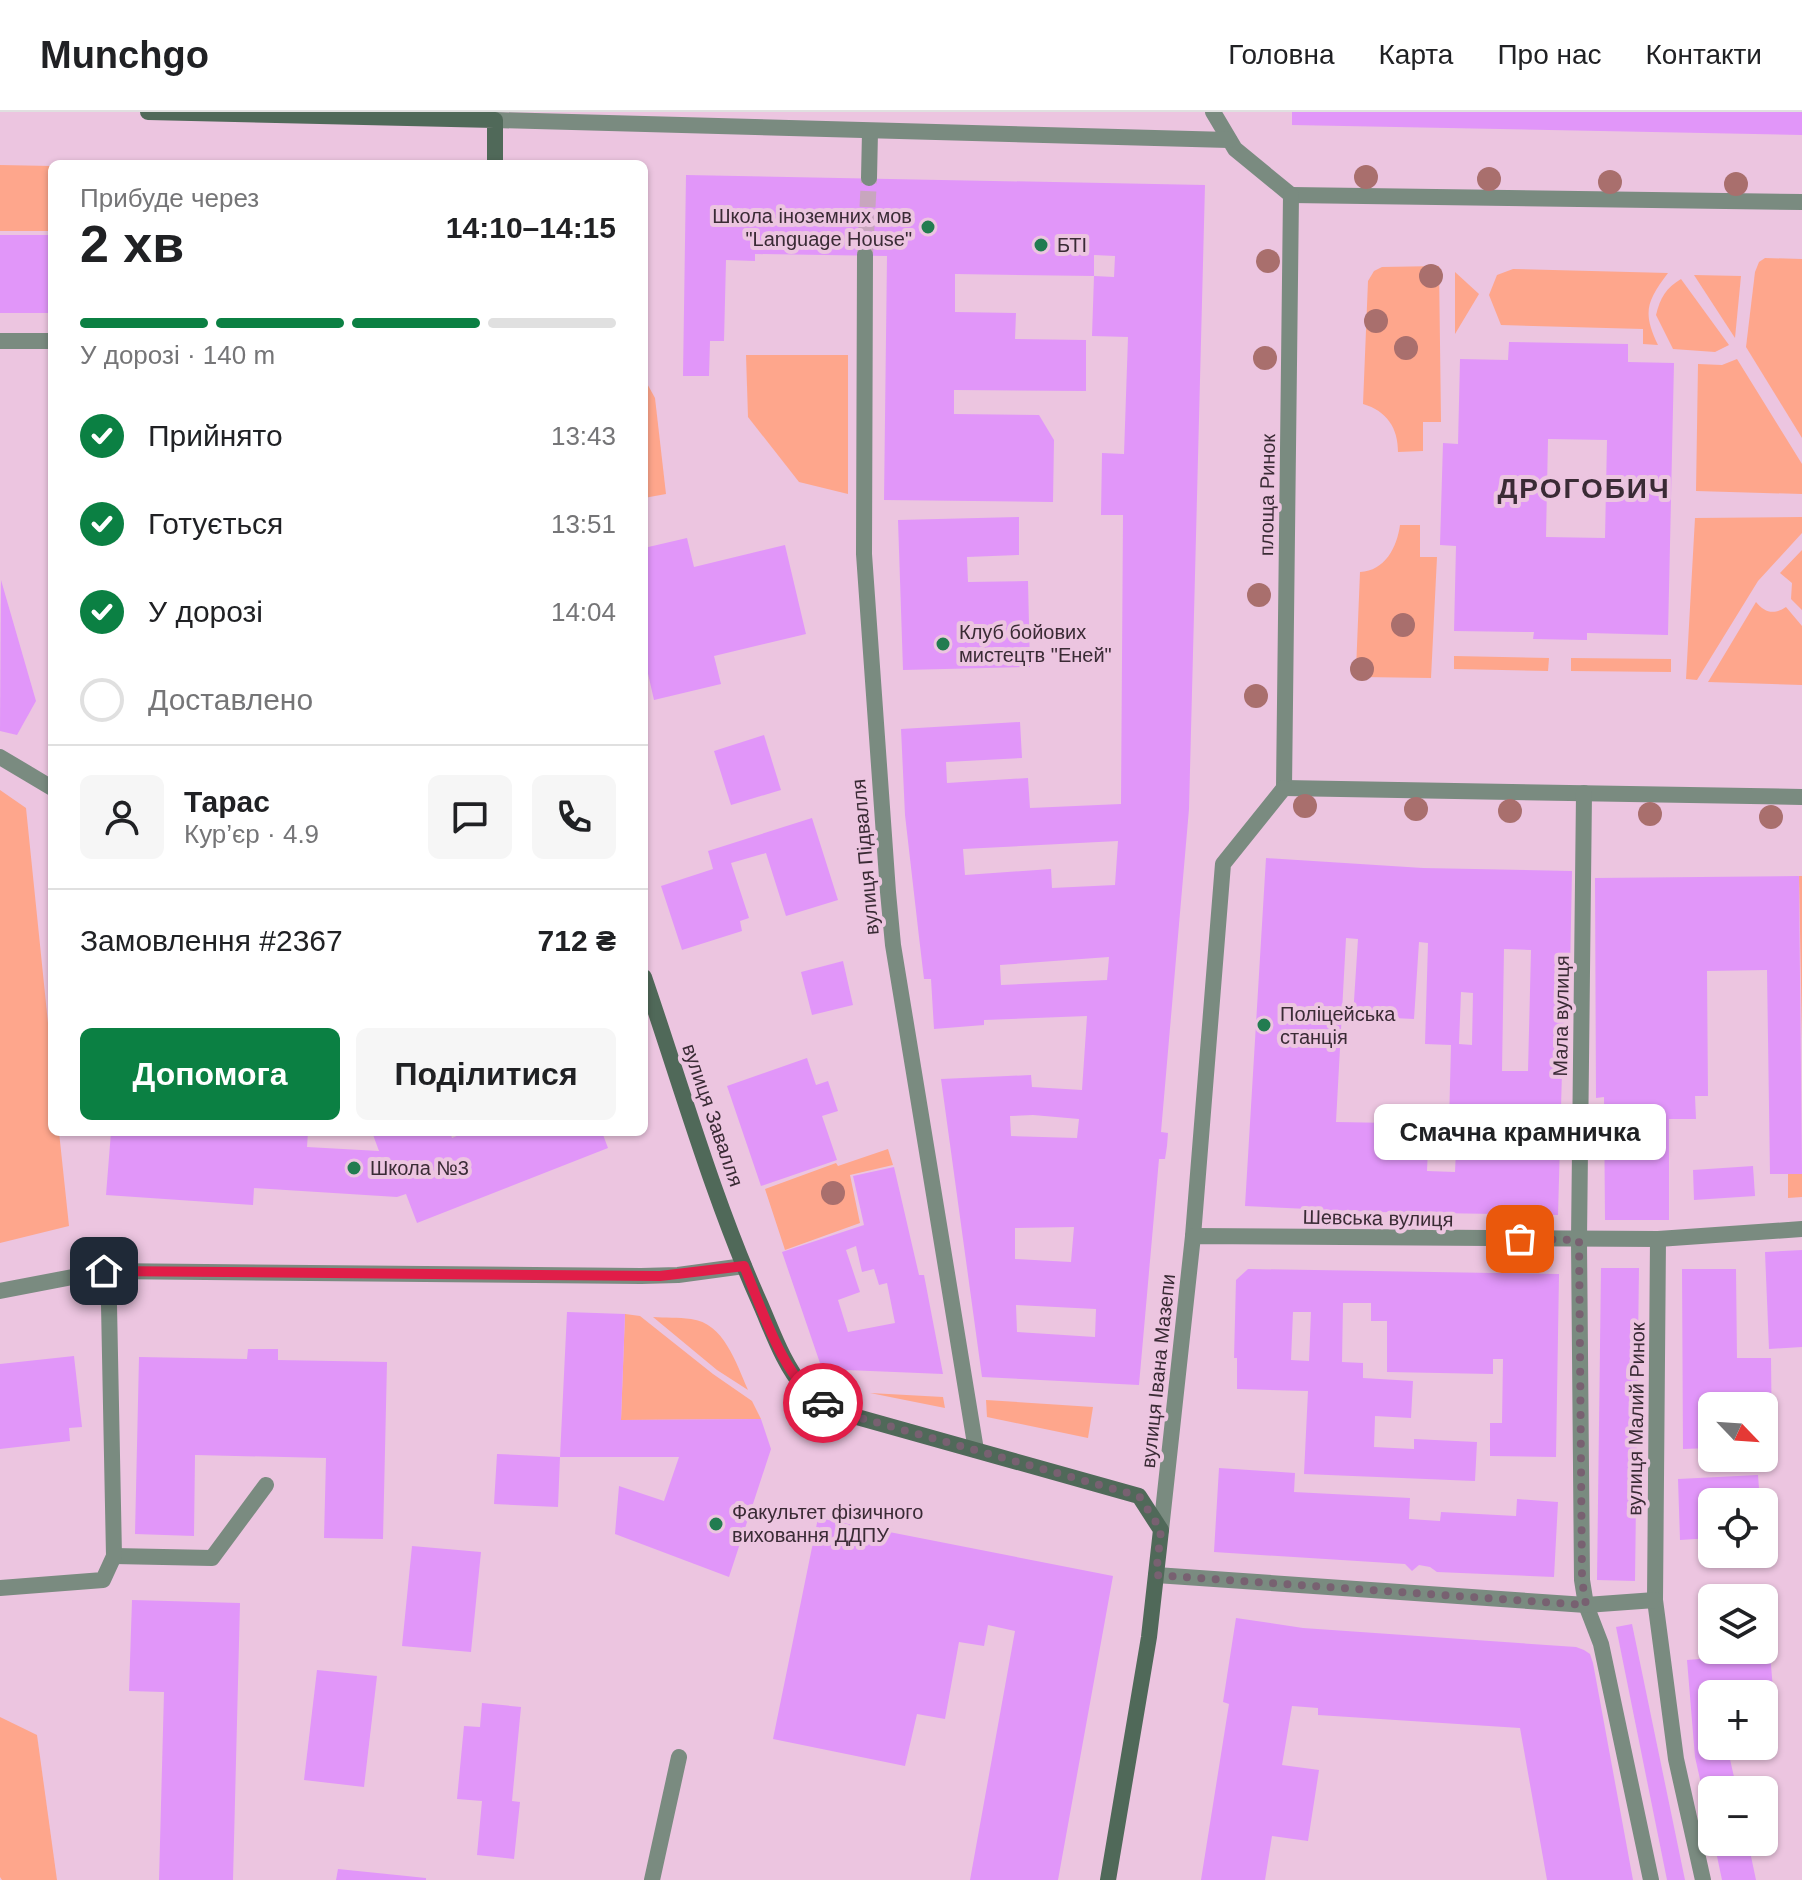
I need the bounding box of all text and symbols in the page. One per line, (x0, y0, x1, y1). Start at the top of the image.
text: Munchgo (40, 34, 209, 76)
text: Головна (1228, 39, 1335, 70)
text: Карта (1379, 39, 1453, 70)
text: Про нас (1497, 39, 1602, 70)
text: Контакти (1646, 39, 1762, 70)
text: Прибуде через (80, 183, 259, 213)
place label: Школа іноземних мов "Language House" (712, 205, 912, 250)
text: 14:10–14:15 (446, 211, 616, 244)
text: 2 хв (80, 215, 184, 273)
marker: Школа іноземних мов "Language House" (919, 218, 937, 236)
place label: БТІ (1057, 234, 1087, 256)
marker: БТІ (1032, 236, 1050, 254)
text: У дорозі · 140 m (80, 340, 275, 370)
icon: check (80, 414, 124, 458)
text: Прийнято (148, 419, 283, 452)
text: 13:43 (551, 421, 616, 451)
street label: площа Ринок (1255, 433, 1279, 556)
district label: ДРОГОБИЧ (1497, 473, 1671, 504)
icon: check (80, 502, 124, 546)
text: Готується (148, 507, 283, 540)
text: 13:51 (551, 509, 616, 539)
icon: check (80, 590, 124, 634)
text: У дорозі (148, 595, 263, 628)
text: 14:04 (551, 597, 616, 627)
place label: Клуб бойових мистецтв "Еней" (959, 621, 1112, 666)
marker: Клуб бойових мистецтв "Еней" (934, 635, 952, 653)
text: Доставлено (148, 683, 313, 716)
button: person (80, 775, 164, 859)
button: chat (428, 775, 512, 859)
button: phone (532, 775, 616, 859)
street label: вулиця Підвалля (847, 778, 883, 936)
text: Тарас (184, 785, 270, 818)
text: Кур’єр · 4.9 (184, 819, 319, 849)
text: Замовлення #2367 (80, 924, 343, 957)
text: 712 ₴ (538, 924, 616, 957)
street label: Мала вулиця (1549, 955, 1573, 1077)
place label: Поліцейська станція (1280, 1003, 1396, 1048)
marker: Поліцейська станція (1255, 1016, 1273, 1034)
button: Допомога (80, 1028, 340, 1120)
button: Поділитися (356, 1028, 616, 1120)
street label: вулиця Завалля (678, 1041, 748, 1189)
callout: Смачна крамничка (1374, 1103, 1666, 1159)
text: Смачна крамничка (1400, 1117, 1640, 1147)
place label: Школа №3 (370, 1157, 469, 1179)
marker: Школа №3 (345, 1159, 363, 1177)
pin (1486, 1205, 1554, 1273)
street label: Шевська вулиця (1302, 1206, 1454, 1230)
icon: bag (1498, 1217, 1542, 1261)
pin (70, 1237, 138, 1305)
icon: home (82, 1249, 126, 1293)
street label: вулиця Івана Мазепи (1137, 1273, 1179, 1469)
street label: вулиця Малий Ринок (1623, 1322, 1649, 1516)
courier (783, 1363, 863, 1443)
icon: car (801, 1381, 845, 1425)
north arrow (1698, 1392, 1778, 1472)
map controls (1698, 1392, 1778, 1856)
button: locate (1698, 1488, 1778, 1568)
place label: Факультет фізичного виховання ДДПУ (732, 1501, 923, 1546)
marker: Факультет фізичного виховання ДДПУ (707, 1515, 725, 1533)
button: layers (1698, 1584, 1778, 1664)
button: + (1698, 1680, 1778, 1760)
button: − (1698, 1776, 1778, 1856)

